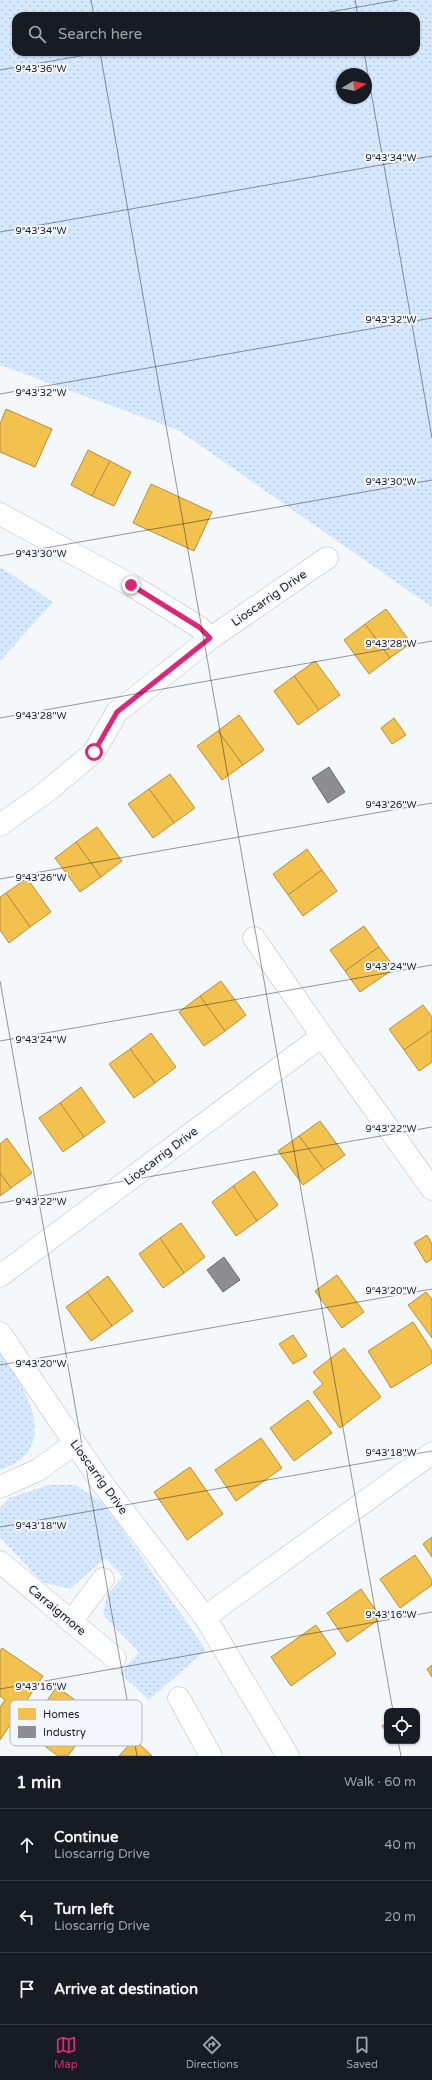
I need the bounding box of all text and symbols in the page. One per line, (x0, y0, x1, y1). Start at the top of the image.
search box (12, 12, 420, 56)
icon: search (26, 23, 48, 45)
text: Search here (58, 25, 142, 43)
text: 9°43'36"W (15, 63, 67, 75)
north arrow (336, 68, 372, 104)
text: 9°43'34"W (365, 152, 417, 164)
text: 9°43'34"W (15, 225, 67, 237)
text: 9°43'32"W (365, 314, 417, 326)
text: 9°43'32"W (15, 387, 67, 399)
text: 9°43'30"W (365, 476, 417, 488)
text: 9°43'30"W (15, 548, 67, 560)
street label: Lioscarrig Drive (229, 567, 309, 629)
route end (122, 576, 140, 594)
text: 9°43'28"W (365, 638, 417, 650)
text: 9°43'28"W (15, 710, 67, 722)
route start (85, 743, 103, 761)
text: 9°43'26"W (365, 799, 417, 811)
text: 9°43'26"W (15, 872, 67, 884)
text: 9°43'24"W (365, 961, 417, 973)
text: 9°43'24"W (15, 1034, 67, 1046)
text: 9°43'22"W (365, 1123, 417, 1135)
street label: Lioscarrig Drive (121, 1124, 201, 1188)
text: 9°43'22"W (15, 1196, 67, 1208)
text: 9°43'20"W (365, 1285, 417, 1297)
text: 9°43'20"W (15, 1358, 67, 1370)
street label: Lioscarrig Drive (67, 1437, 131, 1517)
text: 9°43'18"W (365, 1447, 417, 1459)
text: 9°43'18"W (15, 1520, 67, 1532)
street label: Carraigmore (25, 1582, 89, 1638)
text: 9°43'16"W (365, 1609, 417, 1621)
text: 9°43'16"W (15, 1681, 67, 1693)
legend (10, 1700, 142, 1746)
text: Homes (43, 1708, 79, 1721)
map controls (384, 1708, 420, 1744)
button: locate (384, 1708, 420, 1744)
text: Industry (43, 1726, 86, 1739)
text: 1 min (16, 1772, 61, 1793)
text: Walk · 60 m (344, 1774, 416, 1790)
text: Continue (54, 1828, 118, 1846)
icon: ahead (16, 1834, 38, 1856)
text: 40 m (384, 1837, 416, 1853)
text: Lioscarrig Drive (54, 1846, 150, 1862)
text: Turn left (54, 1900, 114, 1918)
icon: left (16, 1906, 38, 1928)
text: 20 m (384, 1909, 416, 1925)
text: Lioscarrig Drive (54, 1918, 150, 1934)
icon: arrive (16, 1978, 38, 2000)
text: Arrive at destination (54, 1980, 198, 1998)
tab: Map (54, 2034, 78, 2071)
tab: Directions (186, 2034, 238, 2071)
tab: Saved (346, 2034, 378, 2071)

